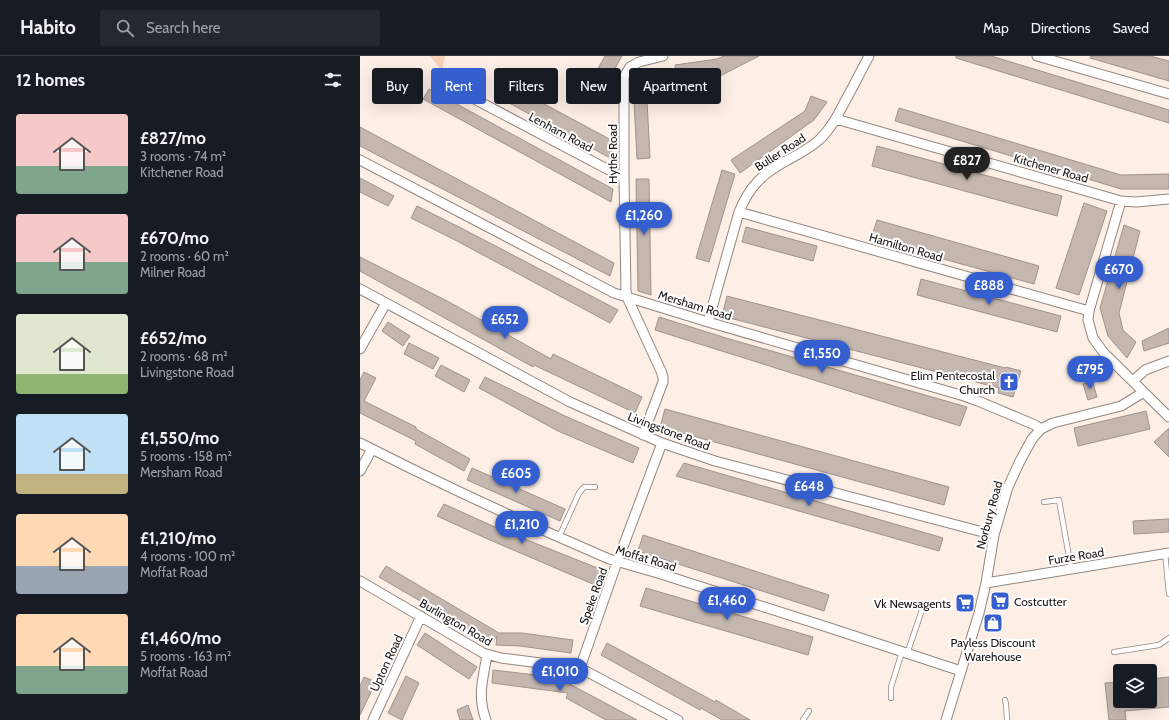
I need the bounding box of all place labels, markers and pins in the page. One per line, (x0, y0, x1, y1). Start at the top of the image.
pin: £827 (943, 147, 991, 181)
pin: £1,260 (611, 202, 677, 236)
pin: £670 (1095, 256, 1143, 290)
pin: £888 (965, 272, 1013, 306)
pin: £652 (481, 306, 529, 340)
pin: £1,550 (789, 340, 855, 374)
pin: £795 (1066, 356, 1114, 390)
place label: Elim Pentecostal Church (911, 368, 995, 397)
church icon: Elim Pentecostal Church (998, 371, 1020, 393)
pin: £605 (492, 460, 540, 494)
pin: £648 (785, 473, 833, 507)
pin: £1,210 (489, 511, 555, 545)
pin: £1,460 (694, 587, 760, 621)
supermarket icon: Costcutter (989, 590, 1011, 612)
supermarket icon: Vk Newsagents (954, 592, 976, 614)
place label: Costcutter (1014, 594, 1067, 609)
place label: Vk Newsagents (874, 596, 951, 611)
shop icon: Payless Discount Warehouse (982, 612, 1004, 634)
place label: Payless Discount Warehouse (951, 635, 1035, 664)
pin: £1,010 (527, 658, 593, 692)

